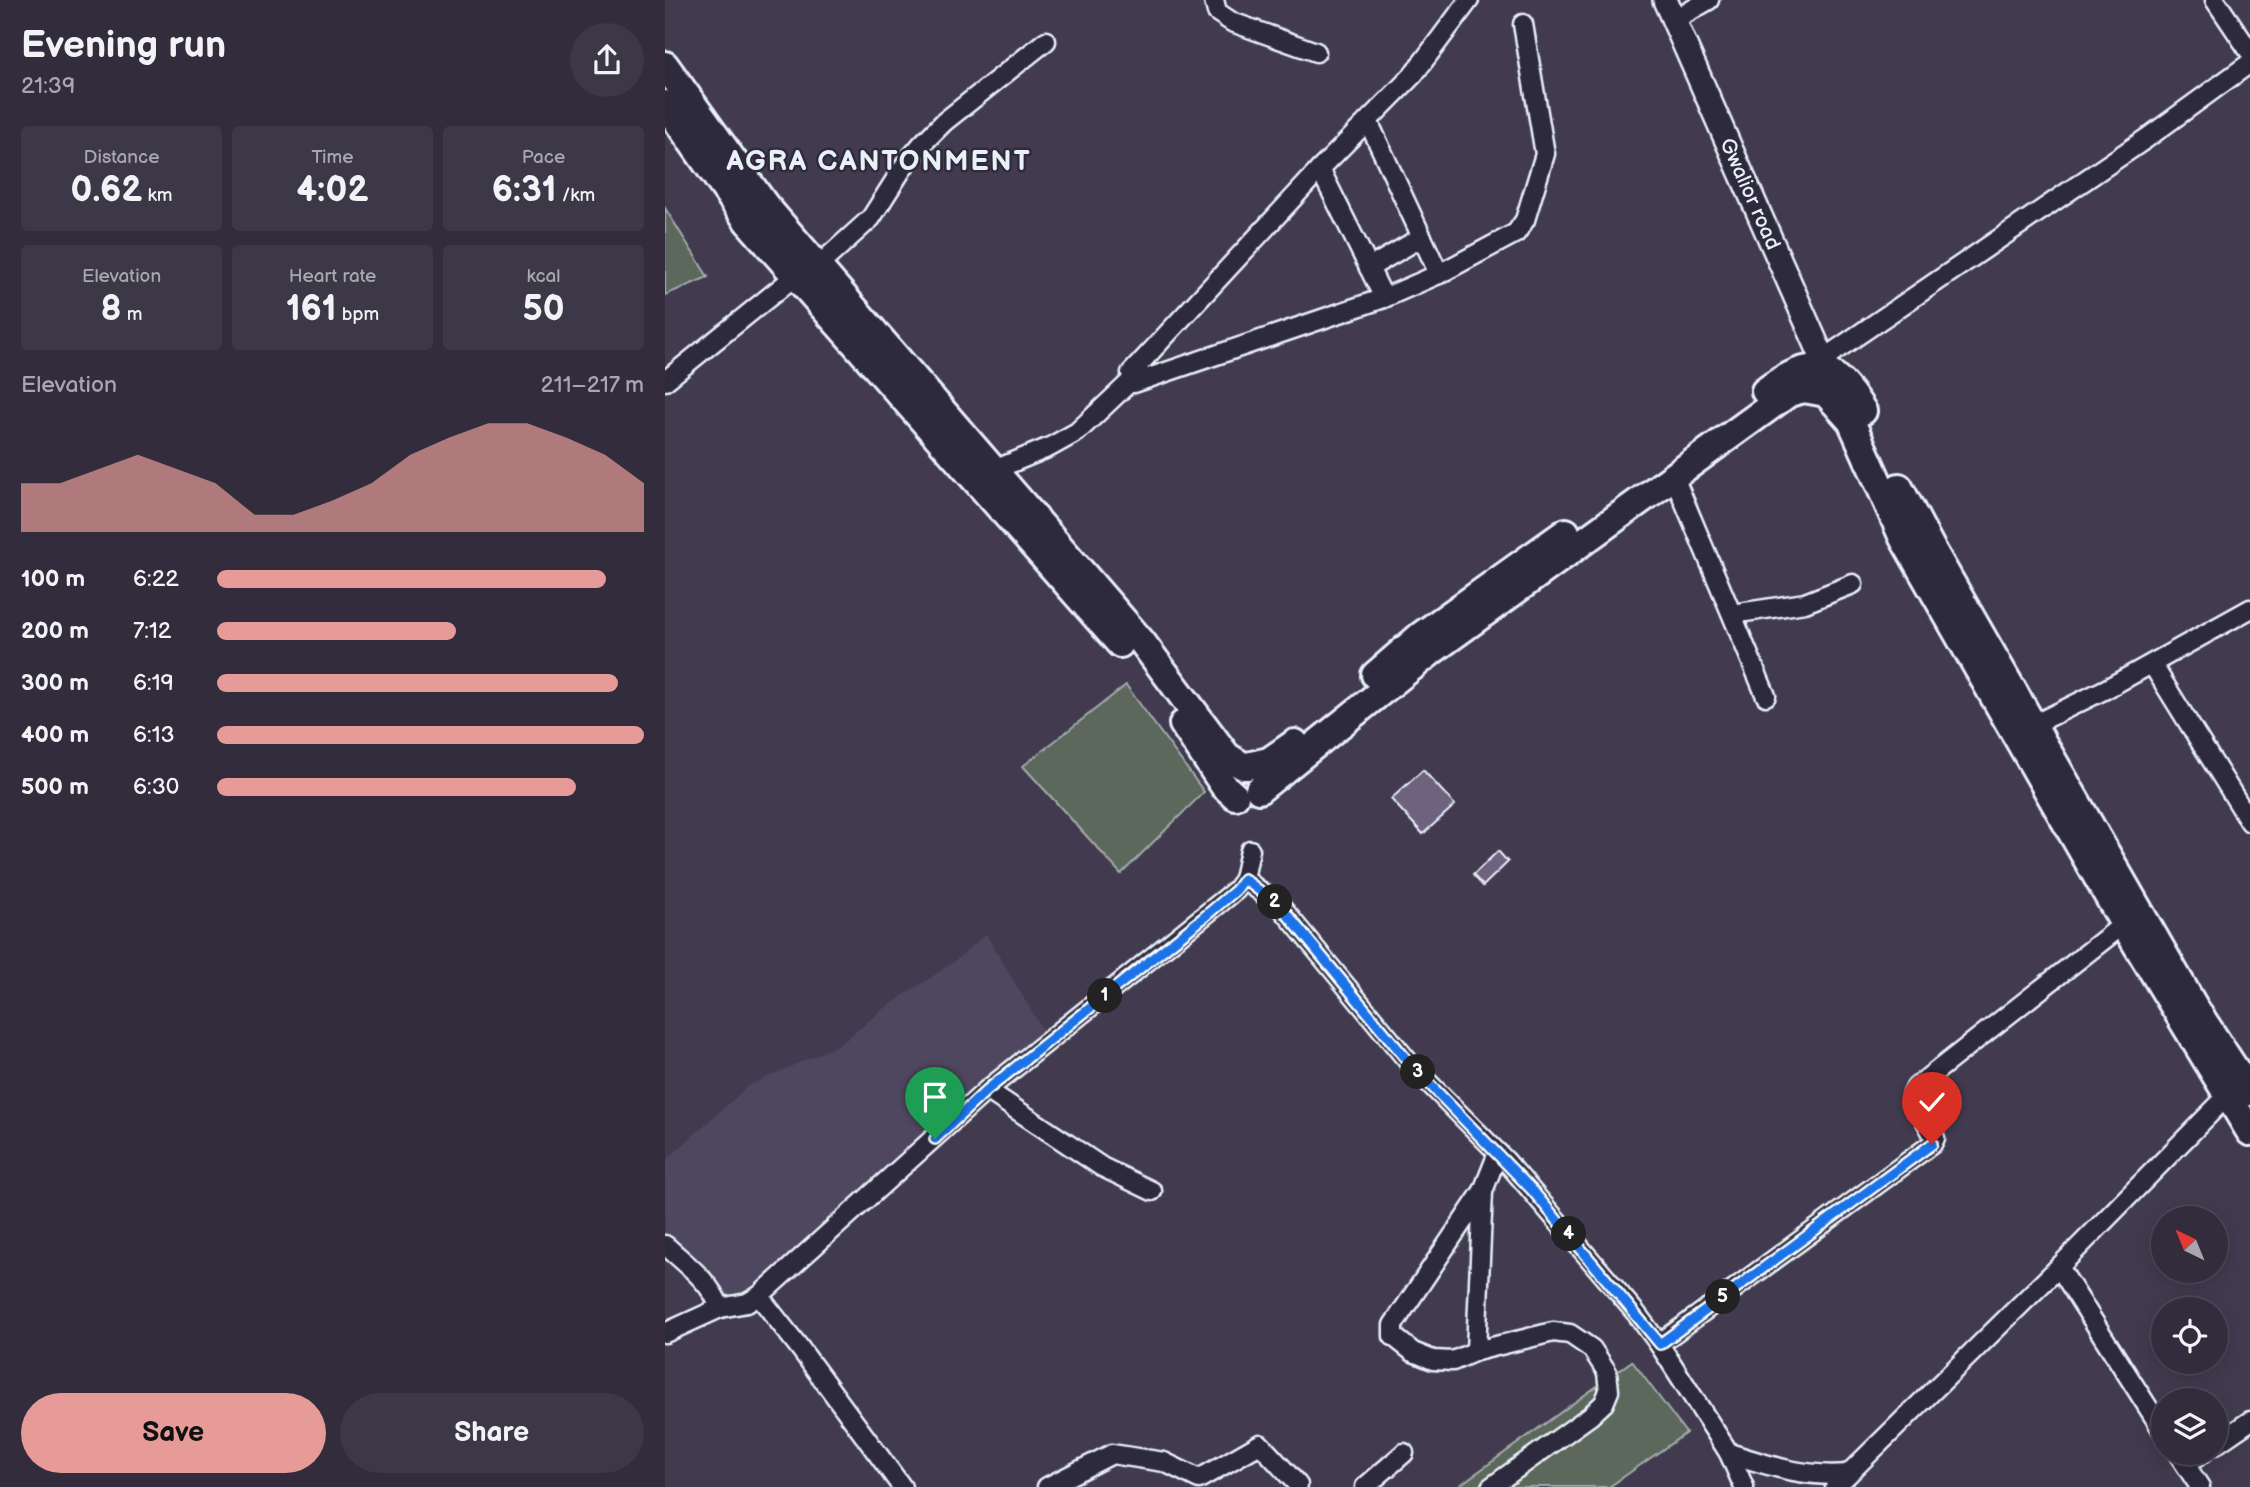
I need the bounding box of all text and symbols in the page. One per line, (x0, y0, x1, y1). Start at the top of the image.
text: Evening run (21, 23, 226, 68)
button: share (570, 23, 644, 97)
text: 21:39 (21, 72, 75, 100)
street label: Gwalior road (1714, 134, 1786, 254)
district label: AGRA CANTONMENT (725, 145, 1032, 178)
text: Distance (84, 146, 159, 169)
text: Time (311, 146, 354, 169)
text: Pace (522, 146, 565, 169)
text: 0.62 (71, 169, 142, 212)
text: 4:02 (297, 169, 368, 212)
text: 6:31 (492, 169, 557, 212)
text: km (142, 184, 172, 207)
text: /km (557, 184, 595, 207)
text: Elevation (82, 265, 161, 288)
text: Heart rate (289, 265, 376, 288)
text: kcal (526, 265, 561, 288)
text: 8 (101, 288, 122, 331)
text: 161 (286, 288, 337, 331)
text: 50 (522, 288, 565, 331)
text: m (122, 303, 142, 326)
text: bpm (337, 303, 379, 326)
text: Elevation (21, 371, 117, 399)
text: 211–217 m (541, 371, 644, 399)
text: 100 m (21, 565, 85, 593)
text: 6:22 (133, 565, 179, 593)
text: 200 m (21, 617, 89, 645)
text: 7:12 (133, 617, 171, 645)
text: 300 m (21, 669, 89, 697)
text: 6:19 (133, 669, 174, 697)
text: 400 m (21, 721, 89, 749)
text: 6:13 (133, 721, 175, 749)
text: 500 m (21, 773, 89, 801)
text: 6:30 (133, 773, 179, 801)
pin: 2 (1257, 884, 1293, 920)
text: 2 (1269, 890, 1280, 913)
pin: 1 (1087, 978, 1123, 1014)
text: 1 (1101, 984, 1109, 1007)
pin: 3 (1401, 1054, 1435, 1090)
text: 3 (1412, 1060, 1423, 1083)
pin (905, 1067, 965, 1139)
pin (1902, 1072, 1962, 1144)
icon: arrive (916, 1078, 954, 1116)
icon: check (1913, 1083, 1951, 1121)
north arrow (2151, 1206, 2228, 1283)
map controls (2151, 1206, 2228, 1465)
pin: 4 (1551, 1216, 1587, 1252)
text: 4 (1563, 1222, 1574, 1245)
pin: 5 (1705, 1280, 1741, 1314)
text: 5 (1717, 1285, 1728, 1308)
button: locate (2151, 1297, 2228, 1374)
button: layers (2151, 1388, 2228, 1465)
button: Save (21, 1393, 326, 1473)
button: Share (340, 1393, 644, 1473)

